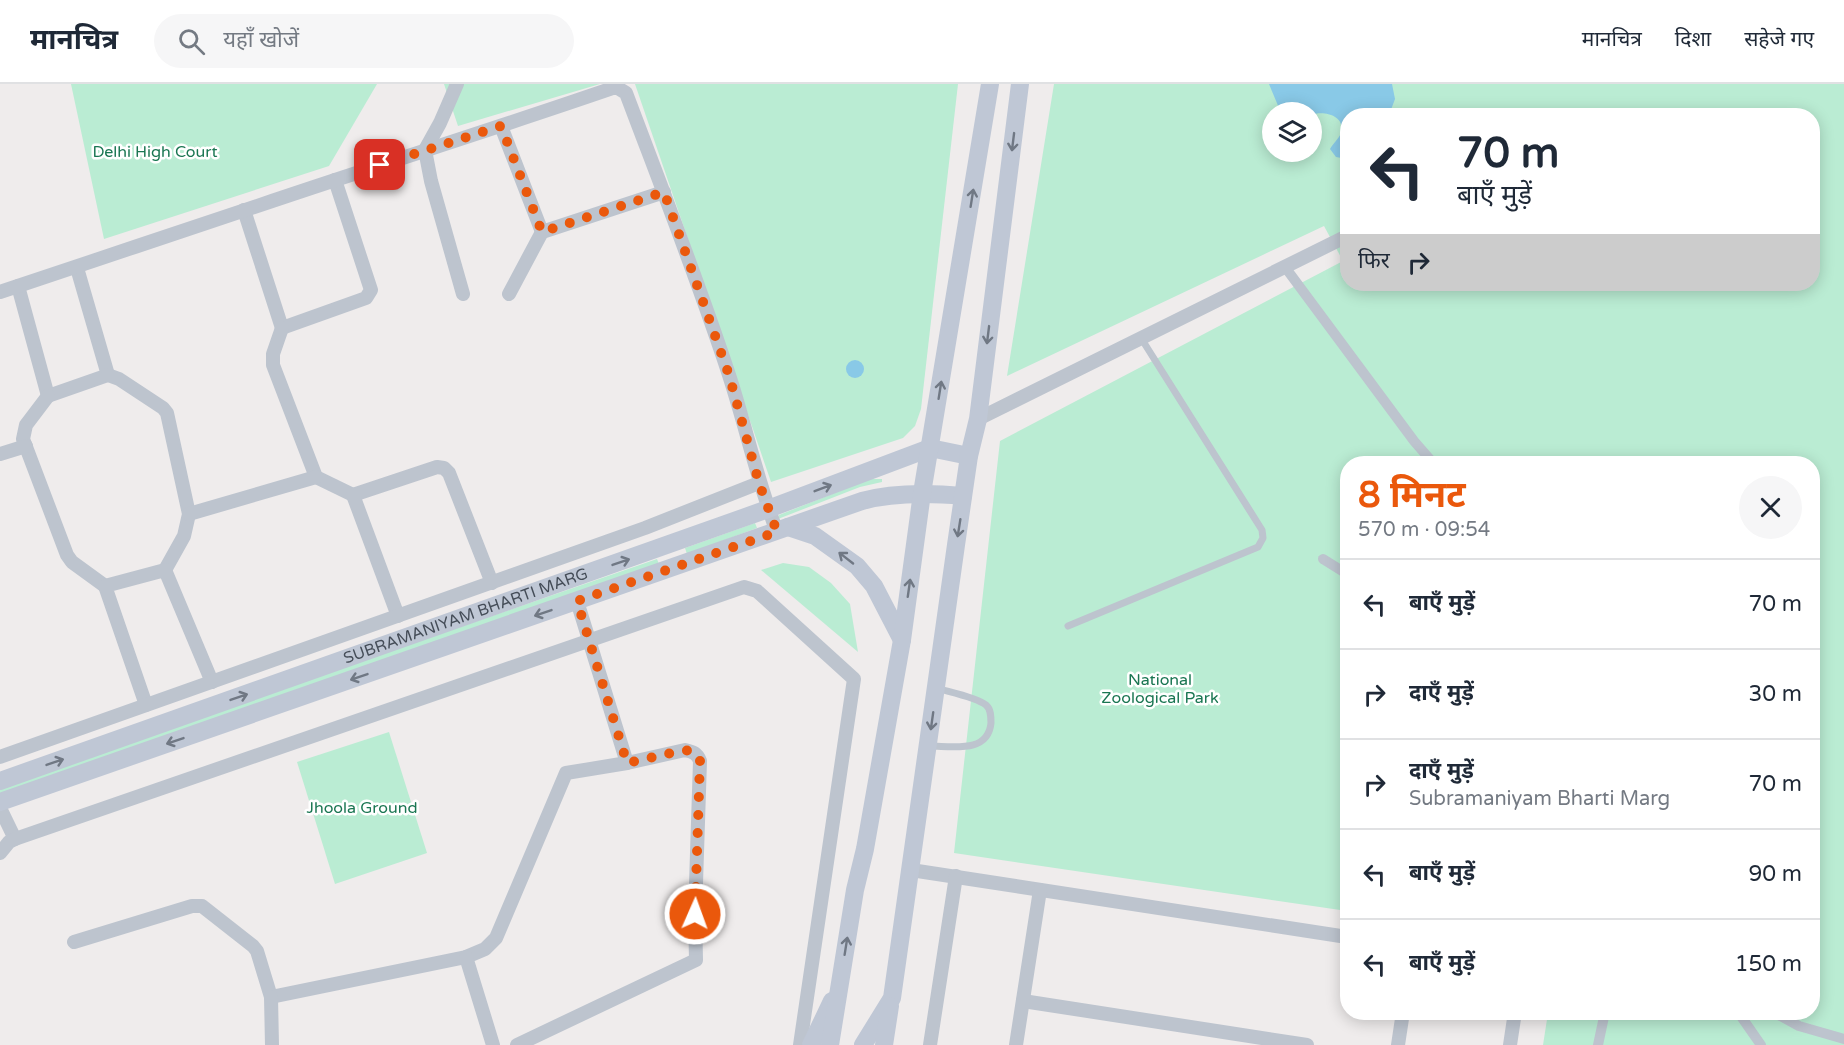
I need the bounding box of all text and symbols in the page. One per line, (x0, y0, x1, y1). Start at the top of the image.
search box (154, 14, 574, 68)
text: मानचित्र (30, 23, 118, 57)
icon: search (175, 25, 208, 58)
text: यहाँ खोजें (223, 27, 299, 53)
text: मानचित्र (1582, 27, 1642, 52)
text: दिशा (1675, 27, 1711, 52)
text: सहेजे गए (1744, 27, 1814, 52)
map controls (1262, 102, 1322, 162)
button: layers (1262, 102, 1322, 162)
text: 70 m (1457, 128, 1559, 179)
one-way arrow (1007, 132, 1018, 151)
icon: left (1358, 132, 1436, 210)
pin (354, 139, 405, 190)
park label: Delhi High Court (92, 142, 218, 162)
icon: arrive (363, 148, 396, 181)
text: बाएँ मुड़ें (1457, 179, 1532, 212)
one-way arrow (966, 189, 977, 208)
icon: right (1402, 246, 1435, 279)
text: फिर (1358, 248, 1390, 274)
one-way arrow (983, 325, 994, 345)
one-way arrow (935, 381, 946, 401)
text: 8 मिनट (1358, 474, 1466, 517)
button: close (1739, 476, 1802, 539)
one-way arrow (813, 482, 832, 493)
one-way arrow (953, 518, 964, 537)
text: 570 m · 09:54 (1358, 518, 1490, 542)
one-way arrow (838, 551, 854, 564)
one-way arrow (611, 555, 630, 566)
street label: SUBRAMANIYAM BHARTI MARG (341, 564, 591, 669)
one-way arrow (903, 579, 914, 599)
icon: left (1358, 588, 1391, 621)
text: बाएँ मुड़ें (1409, 590, 1475, 616)
text: 70 m (1748, 591, 1802, 617)
one-way arrow (534, 608, 553, 619)
park label: National Zoological Park (1101, 670, 1219, 708)
one-way arrow (350, 673, 369, 684)
icon: right (1358, 678, 1391, 711)
text: दाएँ मुड़ें (1409, 680, 1474, 706)
text: 30 m (1748, 681, 1802, 707)
one-way arrow (229, 690, 248, 701)
one-way arrow (926, 711, 937, 731)
one-way arrow (166, 737, 185, 748)
one-way arrow (45, 755, 64, 766)
text: दाएँ मुड़ें (1409, 758, 1474, 784)
icon: right (1358, 768, 1391, 801)
text: 70 m (1748, 771, 1802, 797)
text: Subramaniyam Bharti Marg (1409, 787, 1670, 811)
park label: Jhoola Ground (306, 798, 418, 818)
icon: left (1358, 858, 1391, 891)
text: बाएँ मुड़ें (1409, 860, 1475, 886)
text: 90 m (1748, 861, 1802, 887)
position arrow (663, 882, 727, 946)
one-way arrow (841, 936, 852, 956)
icon: left (1358, 948, 1391, 981)
text: बाएँ मुड़ें (1409, 950, 1475, 976)
text: 150 m (1735, 951, 1802, 977)

